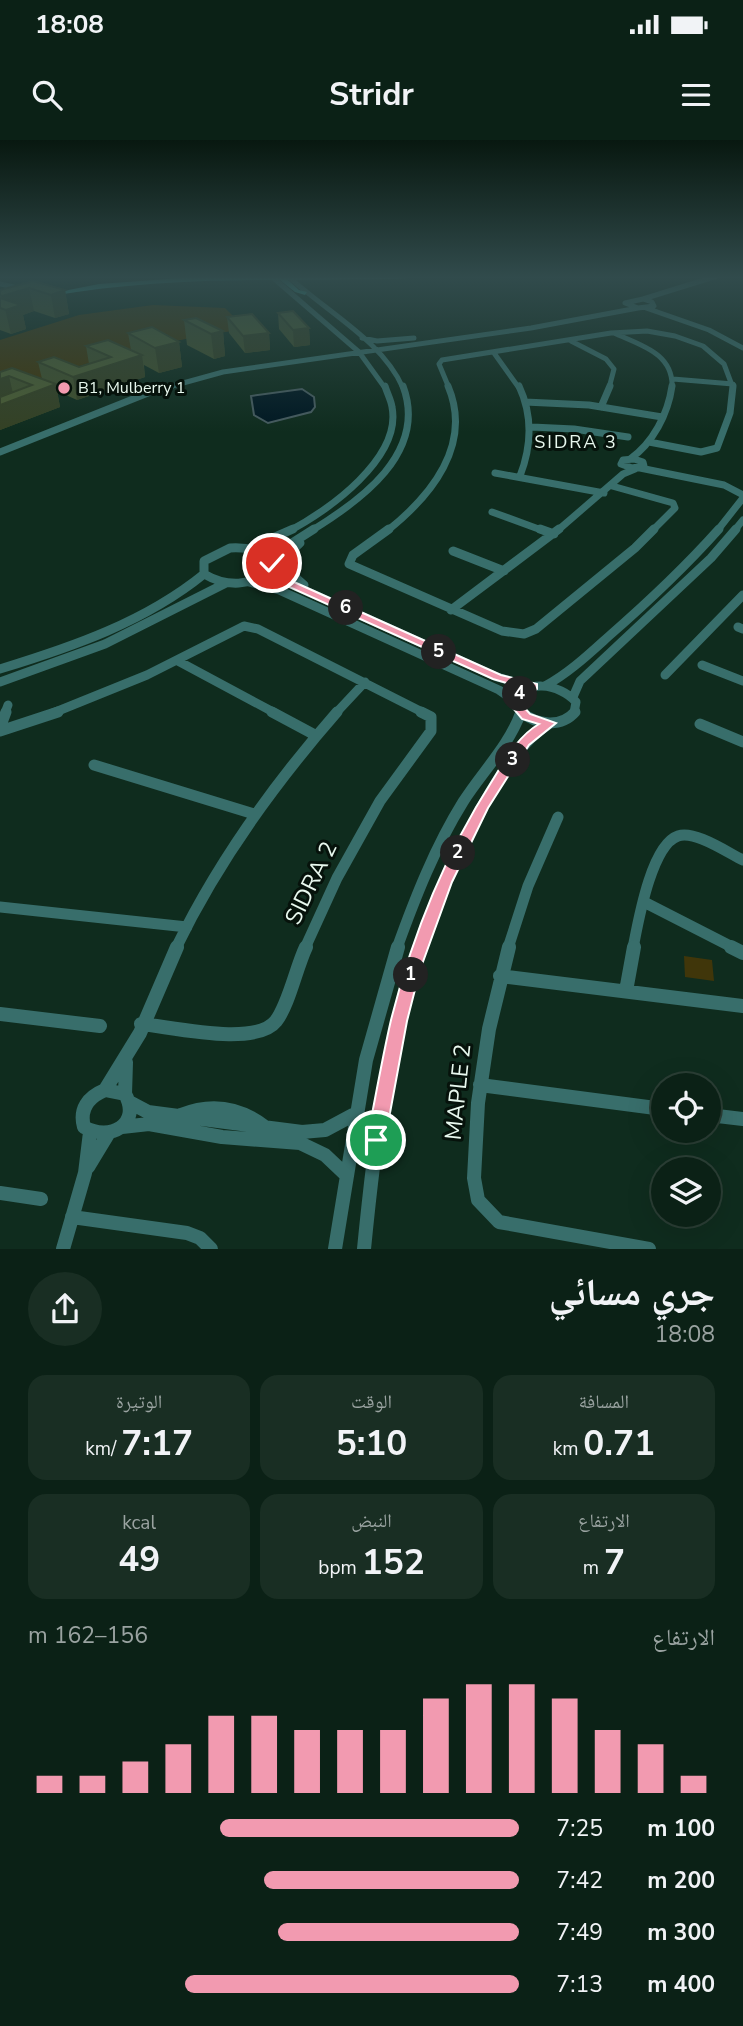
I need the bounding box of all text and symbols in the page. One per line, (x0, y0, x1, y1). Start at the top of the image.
text: 18:08 (35, 7, 104, 42)
text: Stridr (329, 73, 414, 116)
icon: search (28, 76, 66, 114)
icon: menu (677, 76, 715, 114)
place label: B1, Mulberry 1 (78, 377, 185, 399)
marker: B1, Mulberry 1 (56, 380, 72, 396)
district label: SIDRA 3 (534, 430, 618, 454)
pin (242, 533, 302, 593)
icon: check (253, 544, 291, 582)
pin: 6 (328, 590, 364, 626)
text: 6 (340, 594, 351, 620)
pin: 5 (422, 634, 457, 670)
text: 5 (433, 638, 444, 664)
pin: 4 (503, 676, 538, 712)
text: 4 (514, 680, 525, 706)
pin: 3 (496, 742, 530, 778)
text: 3 (507, 746, 518, 772)
street label: SIDRA 2 (278, 836, 344, 930)
pin: 2 (440, 836, 476, 870)
text: 2 (452, 839, 463, 865)
pin: 1 (394, 958, 428, 992)
text: 1 (405, 961, 416, 987)
street label: MAPLE 2 (438, 1042, 478, 1142)
map controls (651, 1073, 721, 1227)
button: locate (651, 1073, 721, 1143)
pin (346, 1110, 406, 1170)
icon: arrive (357, 1121, 395, 1159)
button: layers (651, 1157, 721, 1227)
text: جري مسائي (549, 1267, 715, 1318)
button: share (28, 1272, 102, 1346)
text: 18:08 (655, 1319, 715, 1350)
text: الوتيرة (116, 1389, 162, 1415)
text: الوقت (351, 1389, 392, 1415)
text: المسافة (579, 1389, 629, 1415)
text: 7:17 (121, 1420, 193, 1467)
text: 5:10 (336, 1420, 407, 1467)
text: 0.71 (583, 1420, 655, 1467)
text: /km (85, 1436, 121, 1462)
text: km (553, 1436, 583, 1462)
text: النبض (351, 1508, 392, 1534)
text: الارتفاع (578, 1508, 630, 1534)
text: kcal (122, 1510, 156, 1536)
text: 49 (118, 1536, 160, 1583)
text: 152 (362, 1539, 425, 1586)
text: 7 (604, 1539, 625, 1586)
text: bpm (318, 1555, 362, 1581)
text: m (583, 1555, 604, 1581)
text: 156–162 m (28, 1620, 148, 1651)
text: الارتفاع (652, 1622, 715, 1653)
text: 7:25 (556, 1813, 603, 1844)
text: 100 m (647, 1813, 715, 1844)
text: 7:42 (556, 1865, 603, 1896)
text: 200 m (647, 1865, 715, 1896)
text: 7:49 (556, 1917, 603, 1948)
text: 300 m (647, 1917, 715, 1948)
text: 7:13 (556, 1969, 603, 2000)
text: 400 m (647, 1969, 715, 2000)

